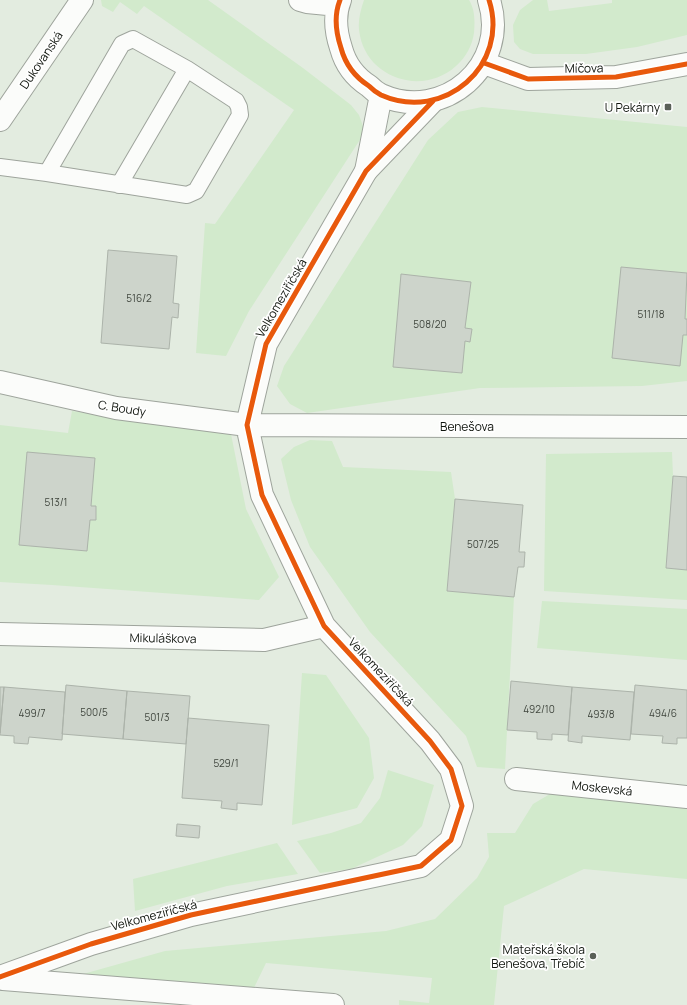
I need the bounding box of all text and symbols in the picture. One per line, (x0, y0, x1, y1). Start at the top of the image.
street label: Dukovanská (15, 28, 67, 92)
street label: Míčova (565, 59, 603, 77)
place label: U Pekárny (605, 99, 661, 116)
marker: U Pekárny (663, 102, 673, 112)
street label: Velkomeziříčská (252, 256, 310, 340)
house number: 516/2 (126, 291, 152, 305)
house number: 511/18 (637, 307, 665, 321)
house number: 508/20 (413, 317, 447, 331)
street label: C. Boudy (97, 396, 148, 420)
street label: Benešova (440, 418, 494, 435)
house number: 513/1 (45, 495, 67, 509)
house number: 507/25 (467, 537, 499, 551)
street label: Mikuláškova (129, 629, 197, 647)
street label: Velkomeziříčská (345, 634, 417, 710)
house number: 492/10 (523, 702, 555, 716)
house number: 500/5 (80, 705, 108, 719)
house number: 499/7 (18, 706, 46, 720)
house number: 494/6 (649, 706, 677, 720)
house number: 493/8 (587, 707, 615, 721)
house number: 501/3 (144, 710, 170, 724)
house number: 529/1 (213, 756, 239, 770)
street label: Moskevská (571, 776, 633, 800)
street label: Velkomeziříčská (109, 895, 199, 935)
place label: Mateřská škola Benešova, Třebíč (491, 941, 585, 972)
marker: Mateřská škola Benešova, Třebíč (588, 951, 598, 961)

